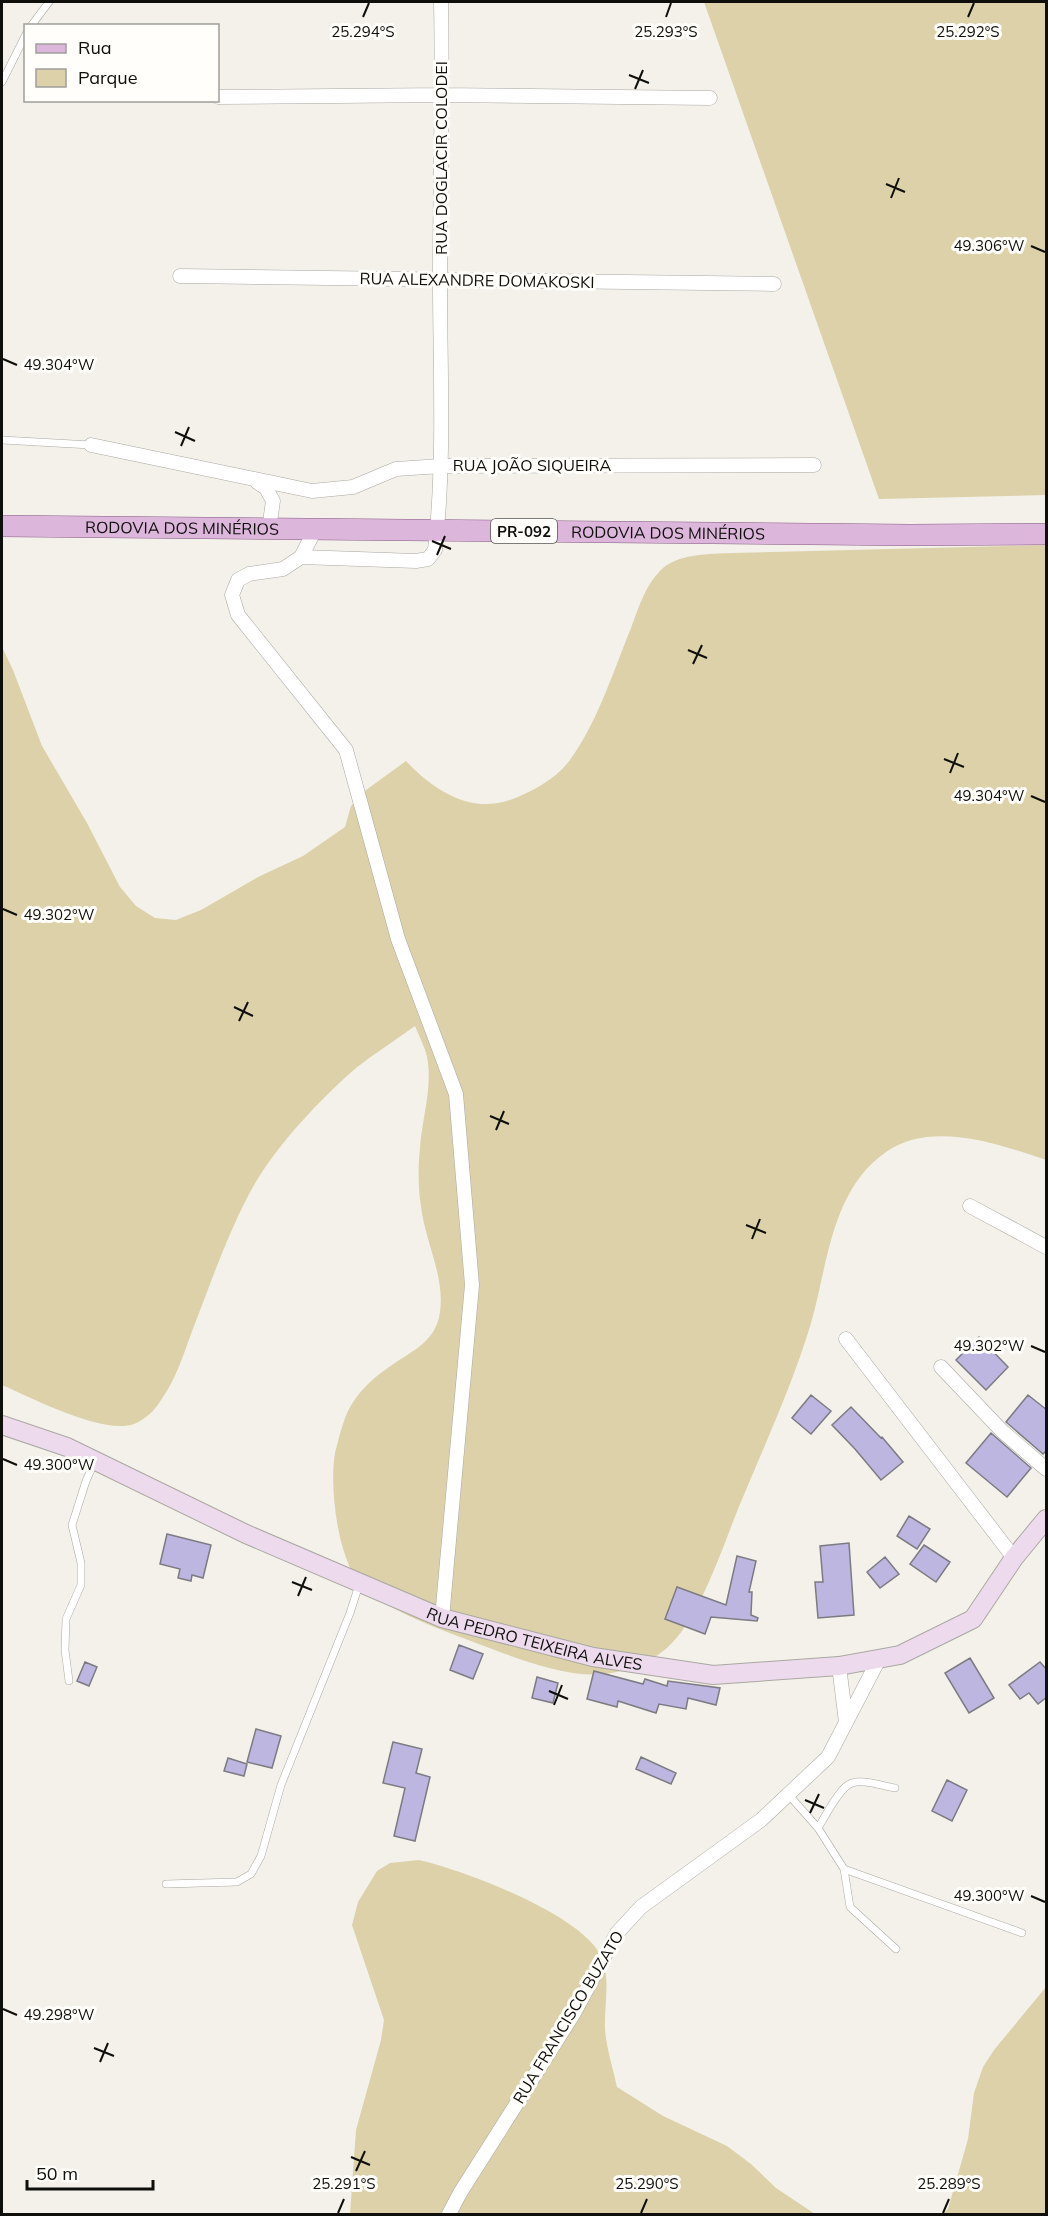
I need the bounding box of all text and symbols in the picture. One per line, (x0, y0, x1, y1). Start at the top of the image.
text: 25.294°S (331, 22, 395, 41)
text: 25.293°S (634, 22, 698, 41)
text: 25.292°S (936, 22, 1000, 41)
legend (24, 24, 219, 102)
text: Rua (78, 36, 112, 59)
street label: RUA DOGLACIR COLODEI (431, 61, 451, 255)
text: Parque (78, 66, 137, 89)
text: 49.306°W (954, 236, 1025, 255)
street label: RUA ALEXANDRE DOMAKOSKI (359, 268, 595, 292)
text: 49.304°W (24, 355, 95, 374)
street label: RUA JOÃO SIQUEIRA (453, 455, 611, 475)
street label: RODOVIA DOS MINÉRIOS (85, 517, 279, 539)
road number: PR-092 (491, 519, 557, 543)
street label: RODOVIA DOS MINÉRIOS (571, 522, 765, 544)
text: 49.304°W (954, 786, 1025, 805)
text: 49.302°W (24, 905, 95, 924)
text: 49.302°W (954, 1336, 1025, 1355)
text: 49.300°W (24, 1455, 95, 1474)
street label: RUA PEDRO TEIXEIRA ALVES (424, 1603, 644, 1674)
text: 49.300°W (954, 1886, 1025, 1905)
street label: RUA FRANCISCO BUZATO (508, 1927, 628, 2107)
text: 49.298°W (24, 2005, 95, 2024)
scale bar (27, 2153, 153, 2191)
text: 50 m (36, 2162, 78, 2185)
text: 25.291°S (312, 2174, 376, 2193)
text: 25.290°S (615, 2174, 679, 2193)
text: 25.289°S (917, 2174, 981, 2193)

